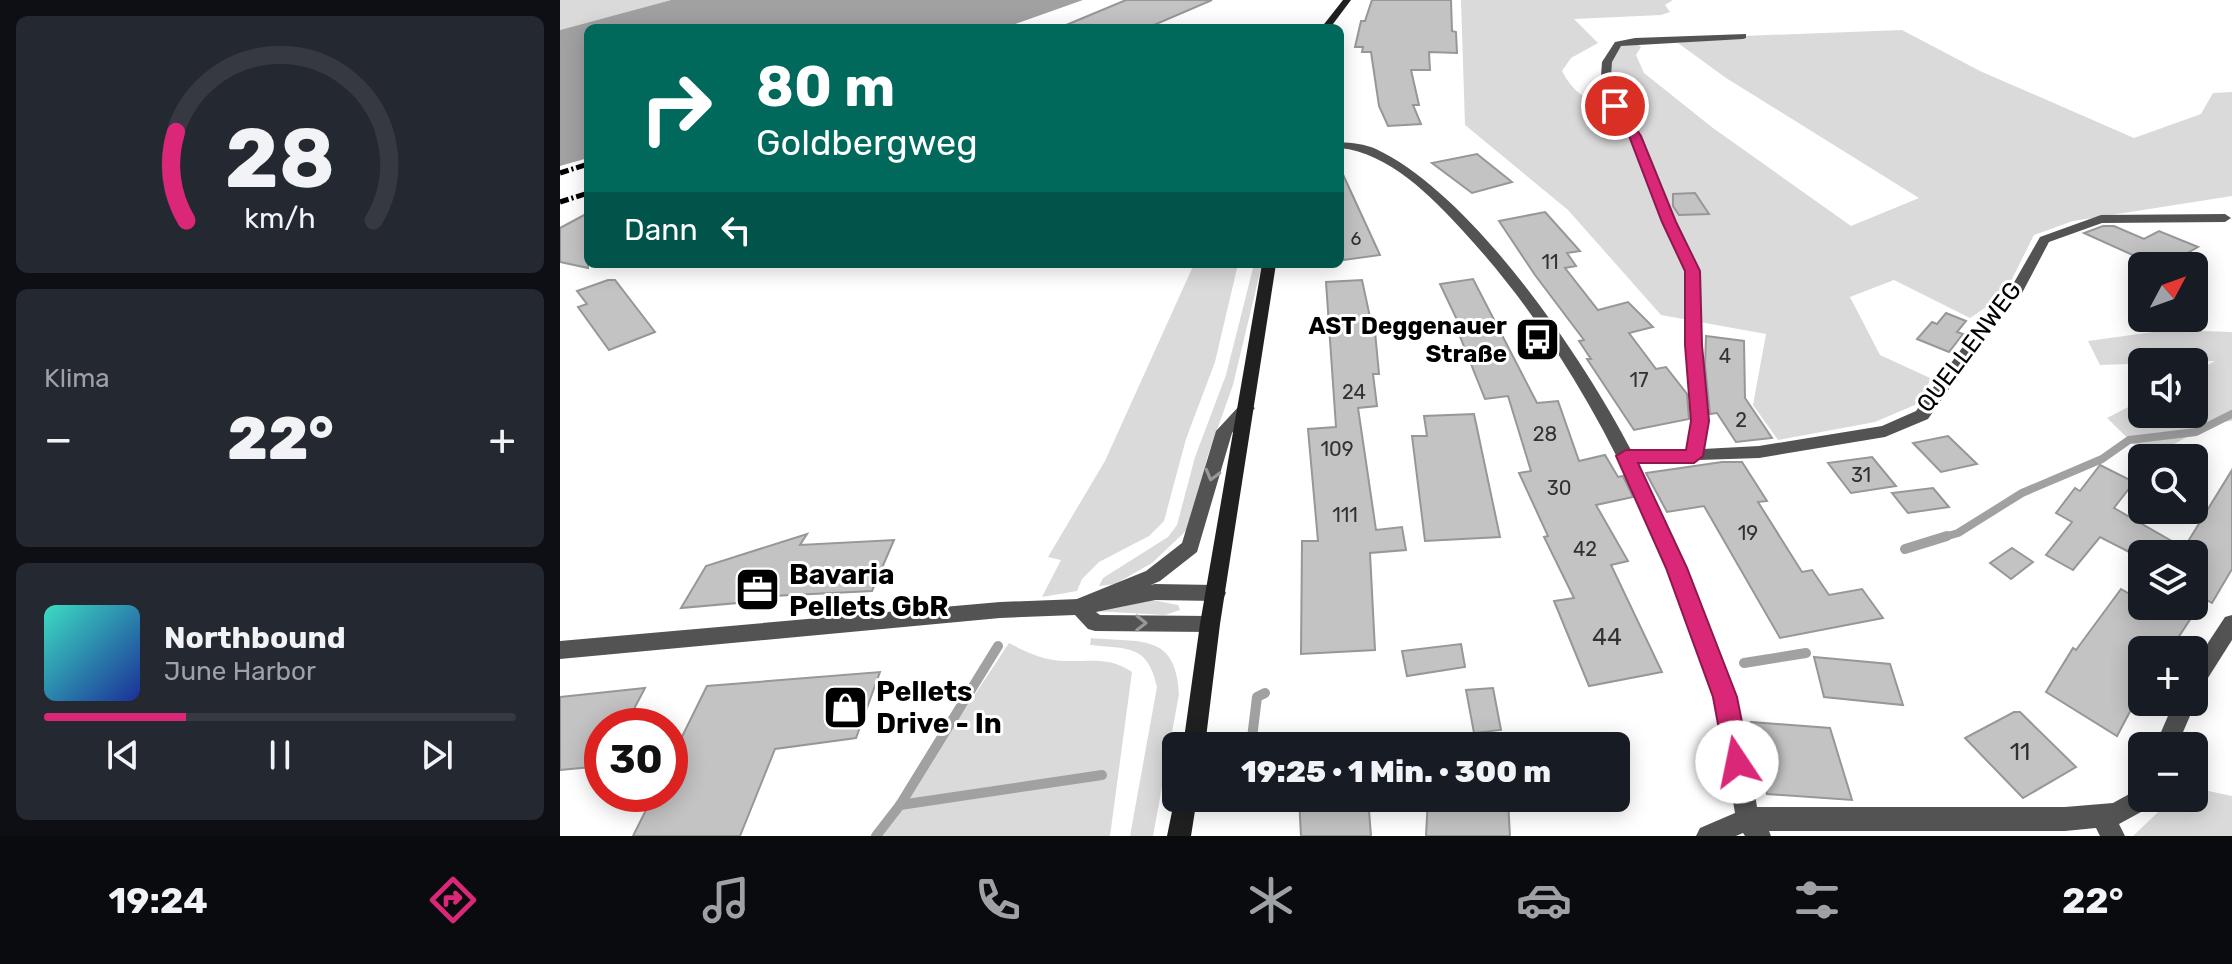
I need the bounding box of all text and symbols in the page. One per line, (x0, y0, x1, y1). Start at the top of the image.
text: 80 m (756, 54, 895, 120)
icon: right (624, 56, 728, 160)
pin (1581, 72, 1649, 140)
icon: arrive (1593, 84, 1637, 128)
text: 28 (225, 108, 335, 207)
text: Goldbergweg (756, 121, 978, 164)
text: km/h (244, 201, 316, 235)
icon: left (714, 208, 758, 252)
text: Dann (624, 212, 698, 248)
house number: 6 (1351, 228, 1362, 250)
house number: 11 (1541, 250, 1559, 274)
north arrow (2128, 252, 2208, 332)
map controls (2128, 252, 2208, 812)
street label: QUELLENWEG (1911, 276, 2027, 418)
place label: AST Deggenauer Straße (1308, 312, 1507, 368)
bus stop icon: AST Deggenauer Straße (1514, 316, 1562, 364)
house number: 4 (1719, 344, 1731, 368)
button: sound (2128, 348, 2208, 428)
text: Klima (44, 363, 110, 394)
house number: 17 (1630, 368, 1648, 392)
house number: 24 (1342, 380, 1366, 404)
text: 22° (227, 403, 334, 474)
house number: 2 (1735, 408, 1747, 432)
text: − (44, 413, 73, 465)
text: + (489, 413, 516, 465)
house number: 28 (1533, 422, 1557, 446)
house number: 109 (1320, 437, 1354, 461)
button: search (2128, 444, 2208, 524)
house number: 31 (1851, 463, 1871, 487)
one-way arrow (1205, 467, 1222, 481)
house number: 30 (1547, 476, 1571, 500)
house number: 111 (1332, 503, 1358, 527)
house number: 19 (1738, 521, 1758, 545)
house number: 42 (1573, 537, 1597, 561)
button: layers (2128, 540, 2208, 620)
place label: Bavaria Pellets GbR (789, 558, 949, 623)
office icon: Bavaria Pellets GbR (734, 566, 782, 614)
one-way arrow (1135, 614, 1148, 632)
text: Northbound (164, 620, 346, 656)
house number: 44 (1592, 623, 1622, 651)
button: + (2128, 636, 2208, 716)
text: June Harbor (164, 656, 316, 687)
place label: Pellets Drive - In (876, 675, 1002, 740)
shop icon: Pellets Drive - In (821, 683, 869, 731)
speed limit sign: 30 (584, 708, 688, 812)
position arrow (1695, 720, 1779, 804)
button: − (2128, 732, 2208, 812)
icon: previous (101, 733, 145, 777)
icon: pause (258, 733, 302, 777)
icon: next (415, 733, 459, 777)
house number: 11 (2010, 738, 2030, 766)
text: 19:25 · 1 Min. · 300 m (1241, 754, 1551, 790)
icon: directions (425, 872, 481, 928)
icon: music (698, 872, 754, 928)
icon: phone (970, 872, 1026, 928)
icon: climate (1243, 872, 1299, 928)
icon: car (1516, 872, 1572, 928)
icon: filters (1789, 872, 1845, 928)
text: 19:24 (108, 879, 208, 922)
text: 22° (2062, 879, 2123, 922)

